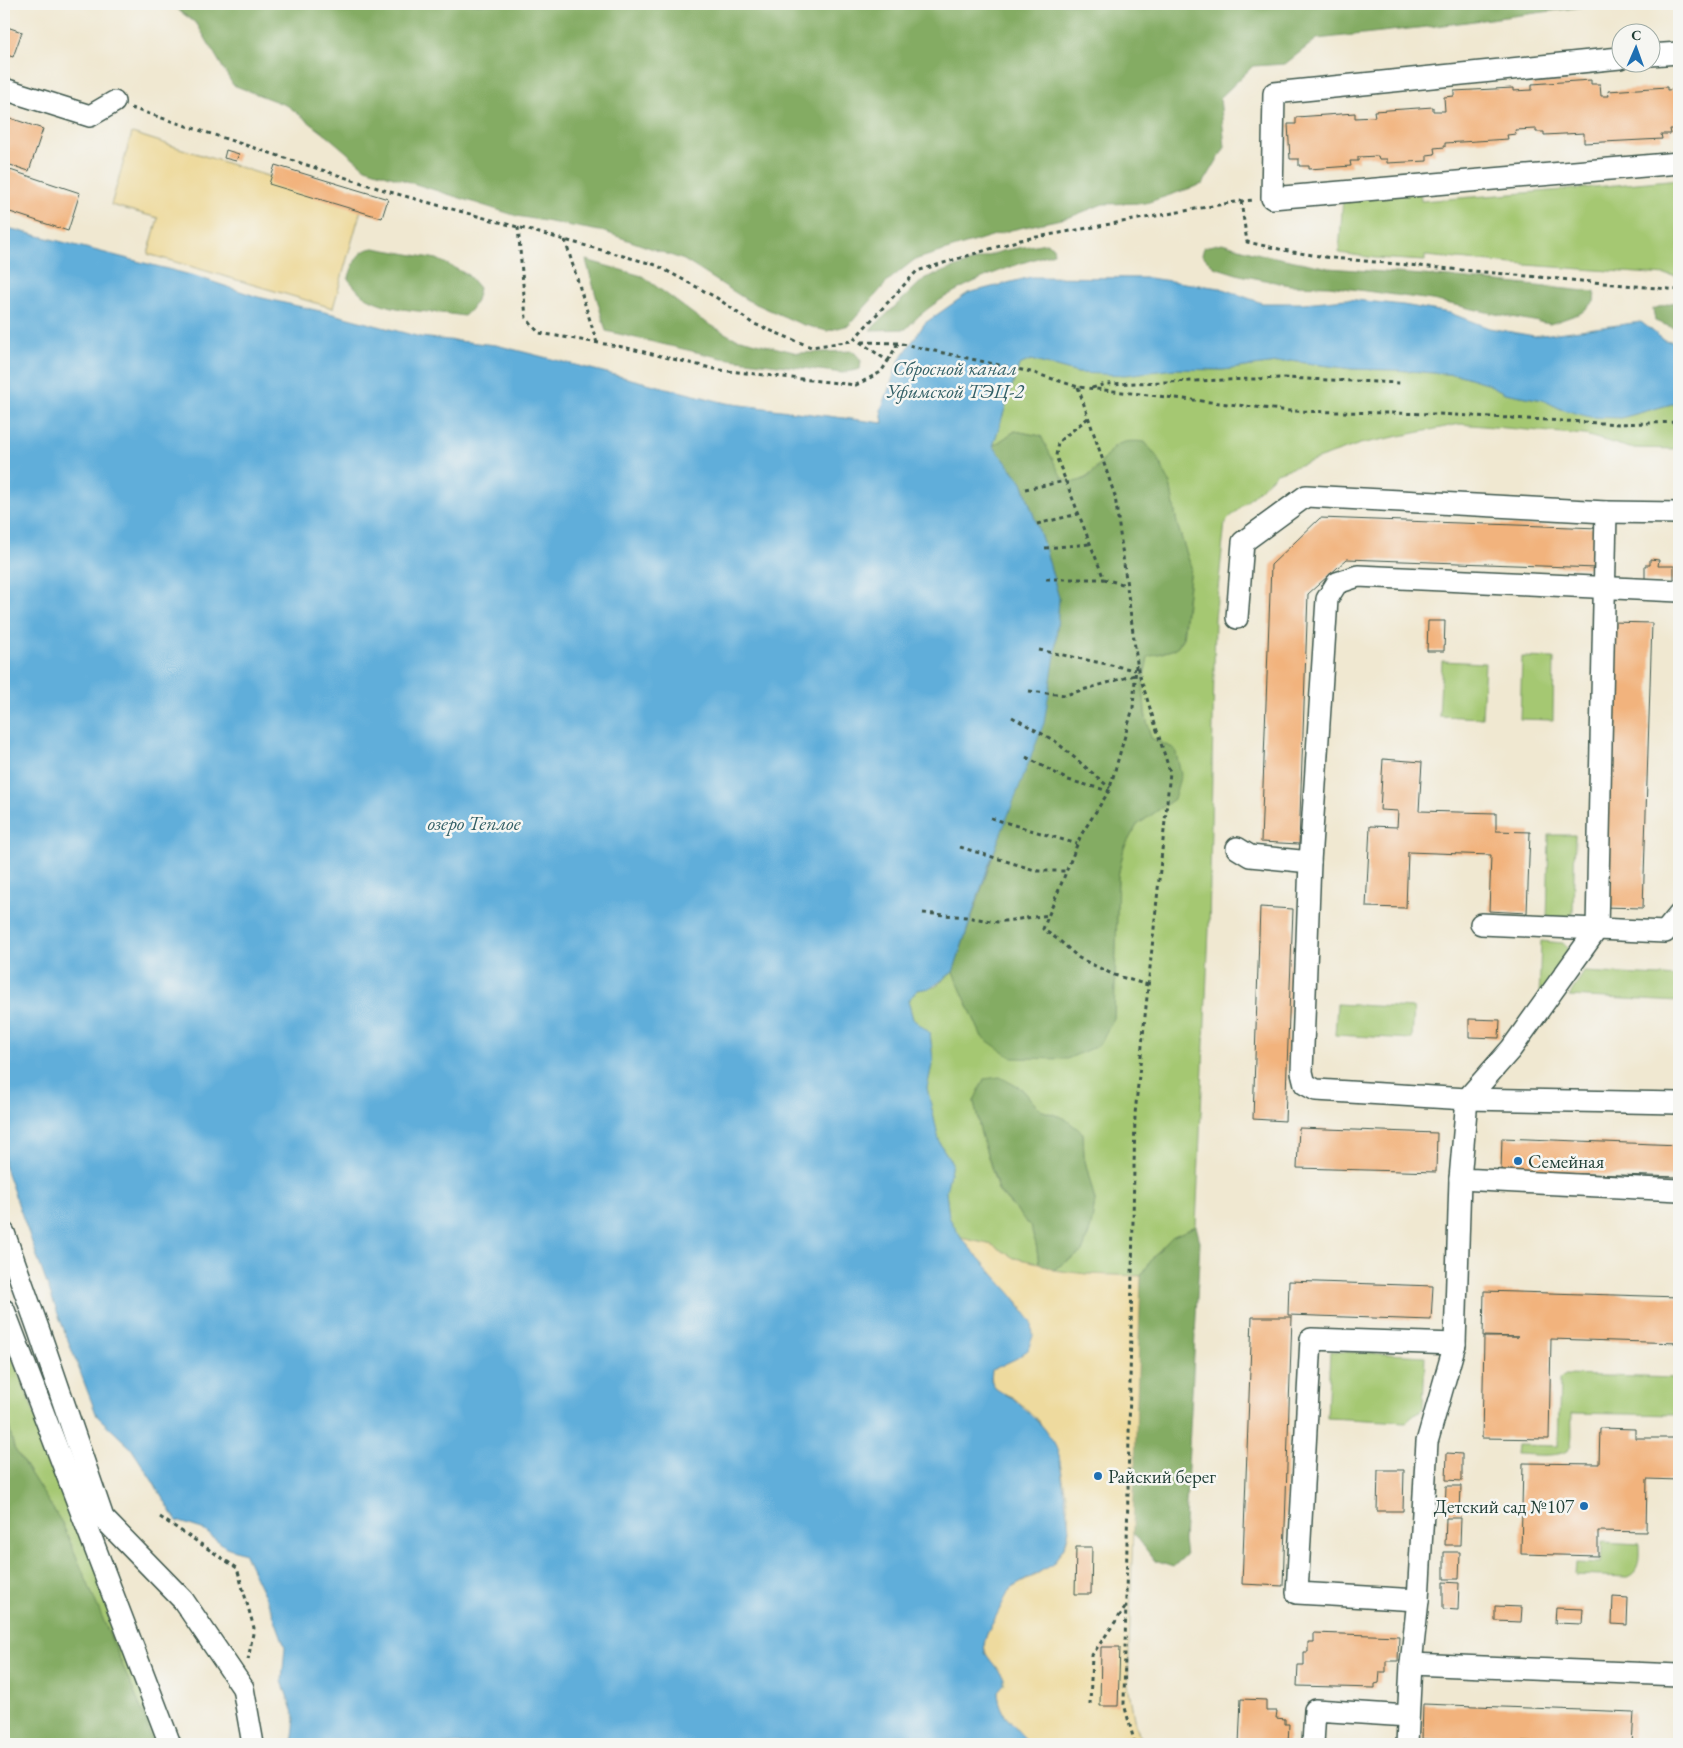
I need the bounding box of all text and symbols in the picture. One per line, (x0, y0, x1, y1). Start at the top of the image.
north arrow (1610, 22, 1660, 72)
text: С (1631, 26, 1642, 44)
water label: Сбросной канал Уфимской ТЭЦ-2 (886, 355, 1025, 404)
water label: озеро Теплое (428, 810, 521, 836)
place label: Семейная (1528, 1149, 1605, 1174)
marker: Семейная (1512, 1155, 1524, 1167)
place label: Райский берег (1108, 1464, 1216, 1489)
marker: Райский берег (1092, 1470, 1104, 1482)
place label: Детский сад №107 (1434, 1494, 1575, 1519)
marker: Детский сад №107 (1578, 1500, 1590, 1512)

